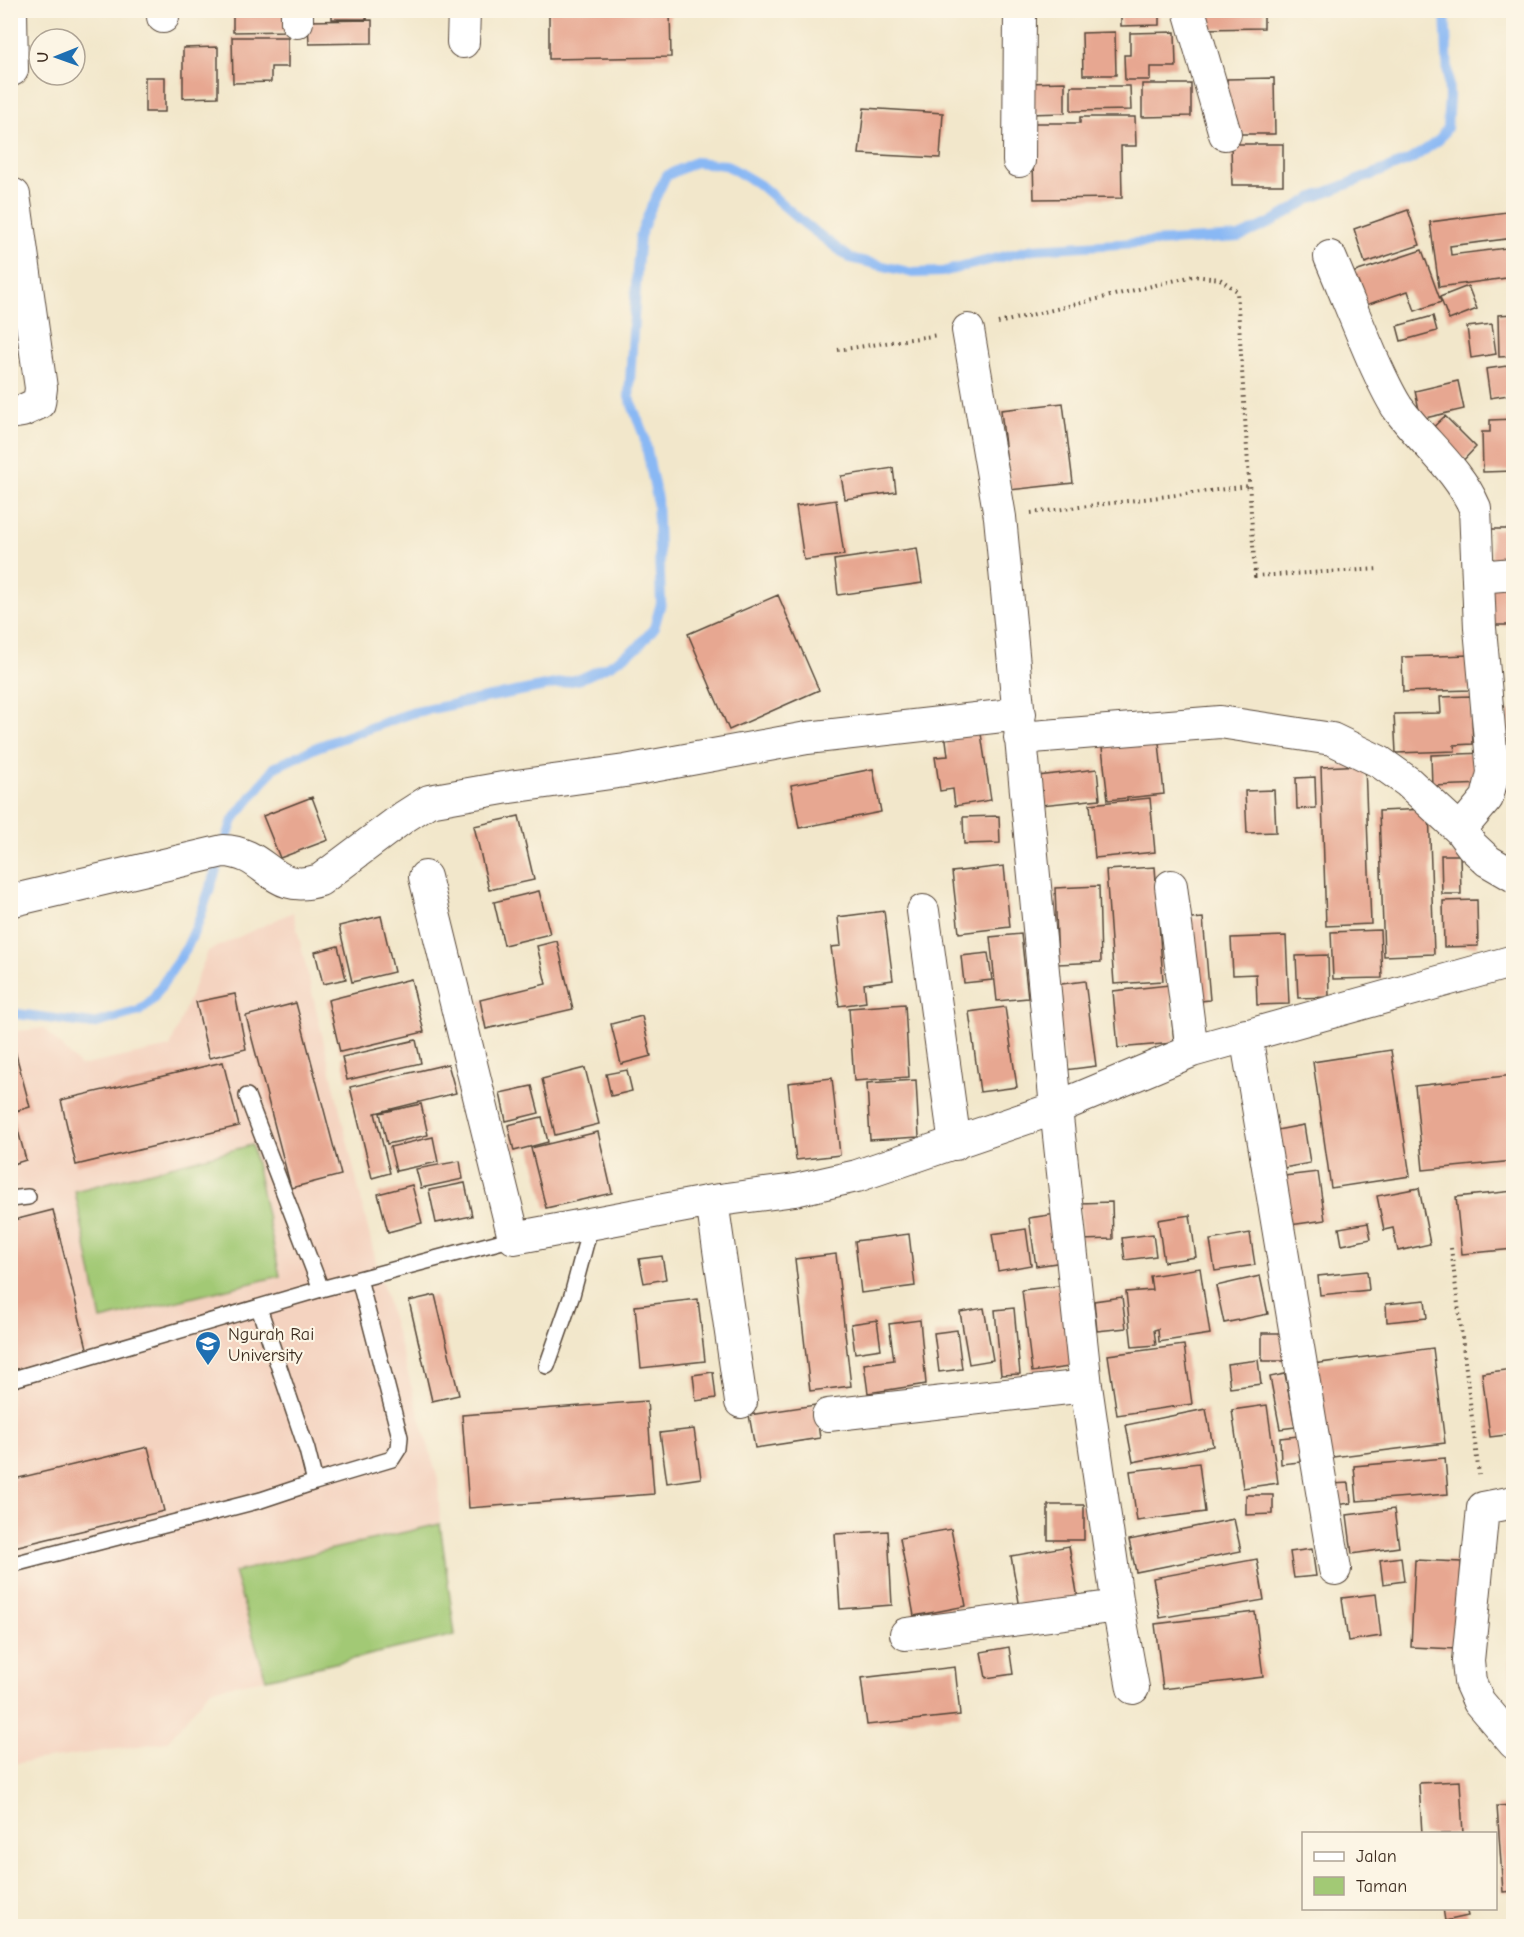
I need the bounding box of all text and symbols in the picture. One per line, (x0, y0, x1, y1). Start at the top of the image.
north arrow (27, 27, 87, 87)
text: U (34, 52, 52, 63)
place label: Ngurah Rai University (228, 1324, 314, 1366)
school or university icon: Ngurah Rai University (193, 1329, 223, 1367)
legend (1302, 1832, 1497, 1910)
text: Jalan (1356, 1846, 1397, 1867)
text: Taman (1356, 1876, 1407, 1897)

